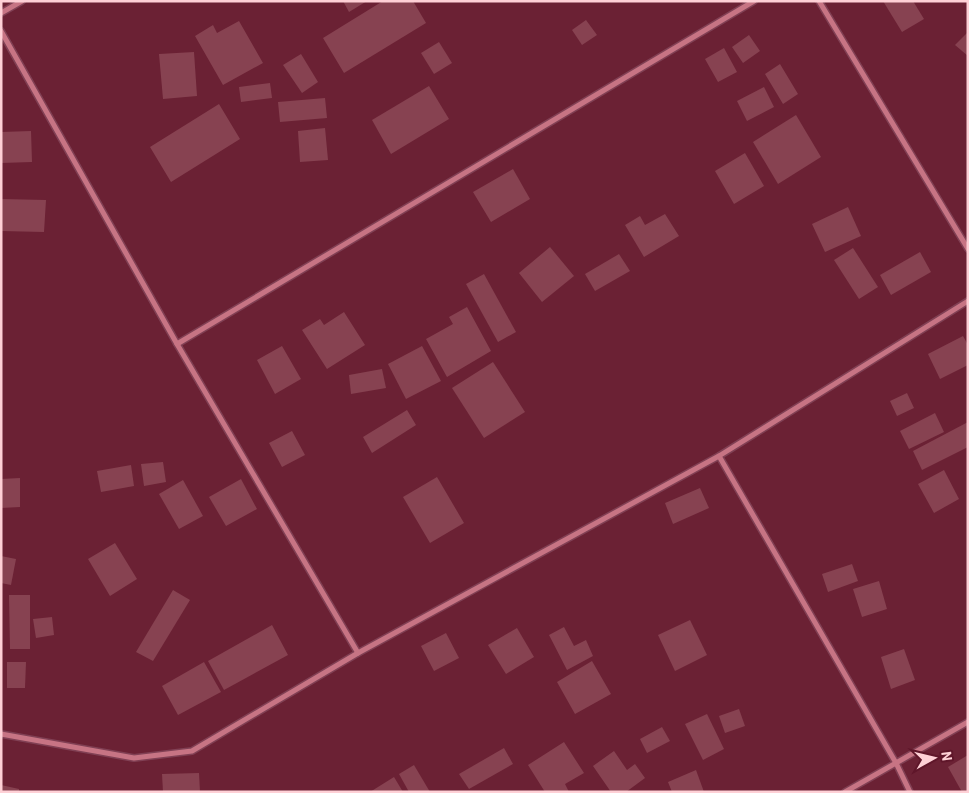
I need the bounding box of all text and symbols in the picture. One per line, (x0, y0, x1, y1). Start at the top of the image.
north arrow (909, 733, 959, 783)
text: N (938, 750, 956, 762)

